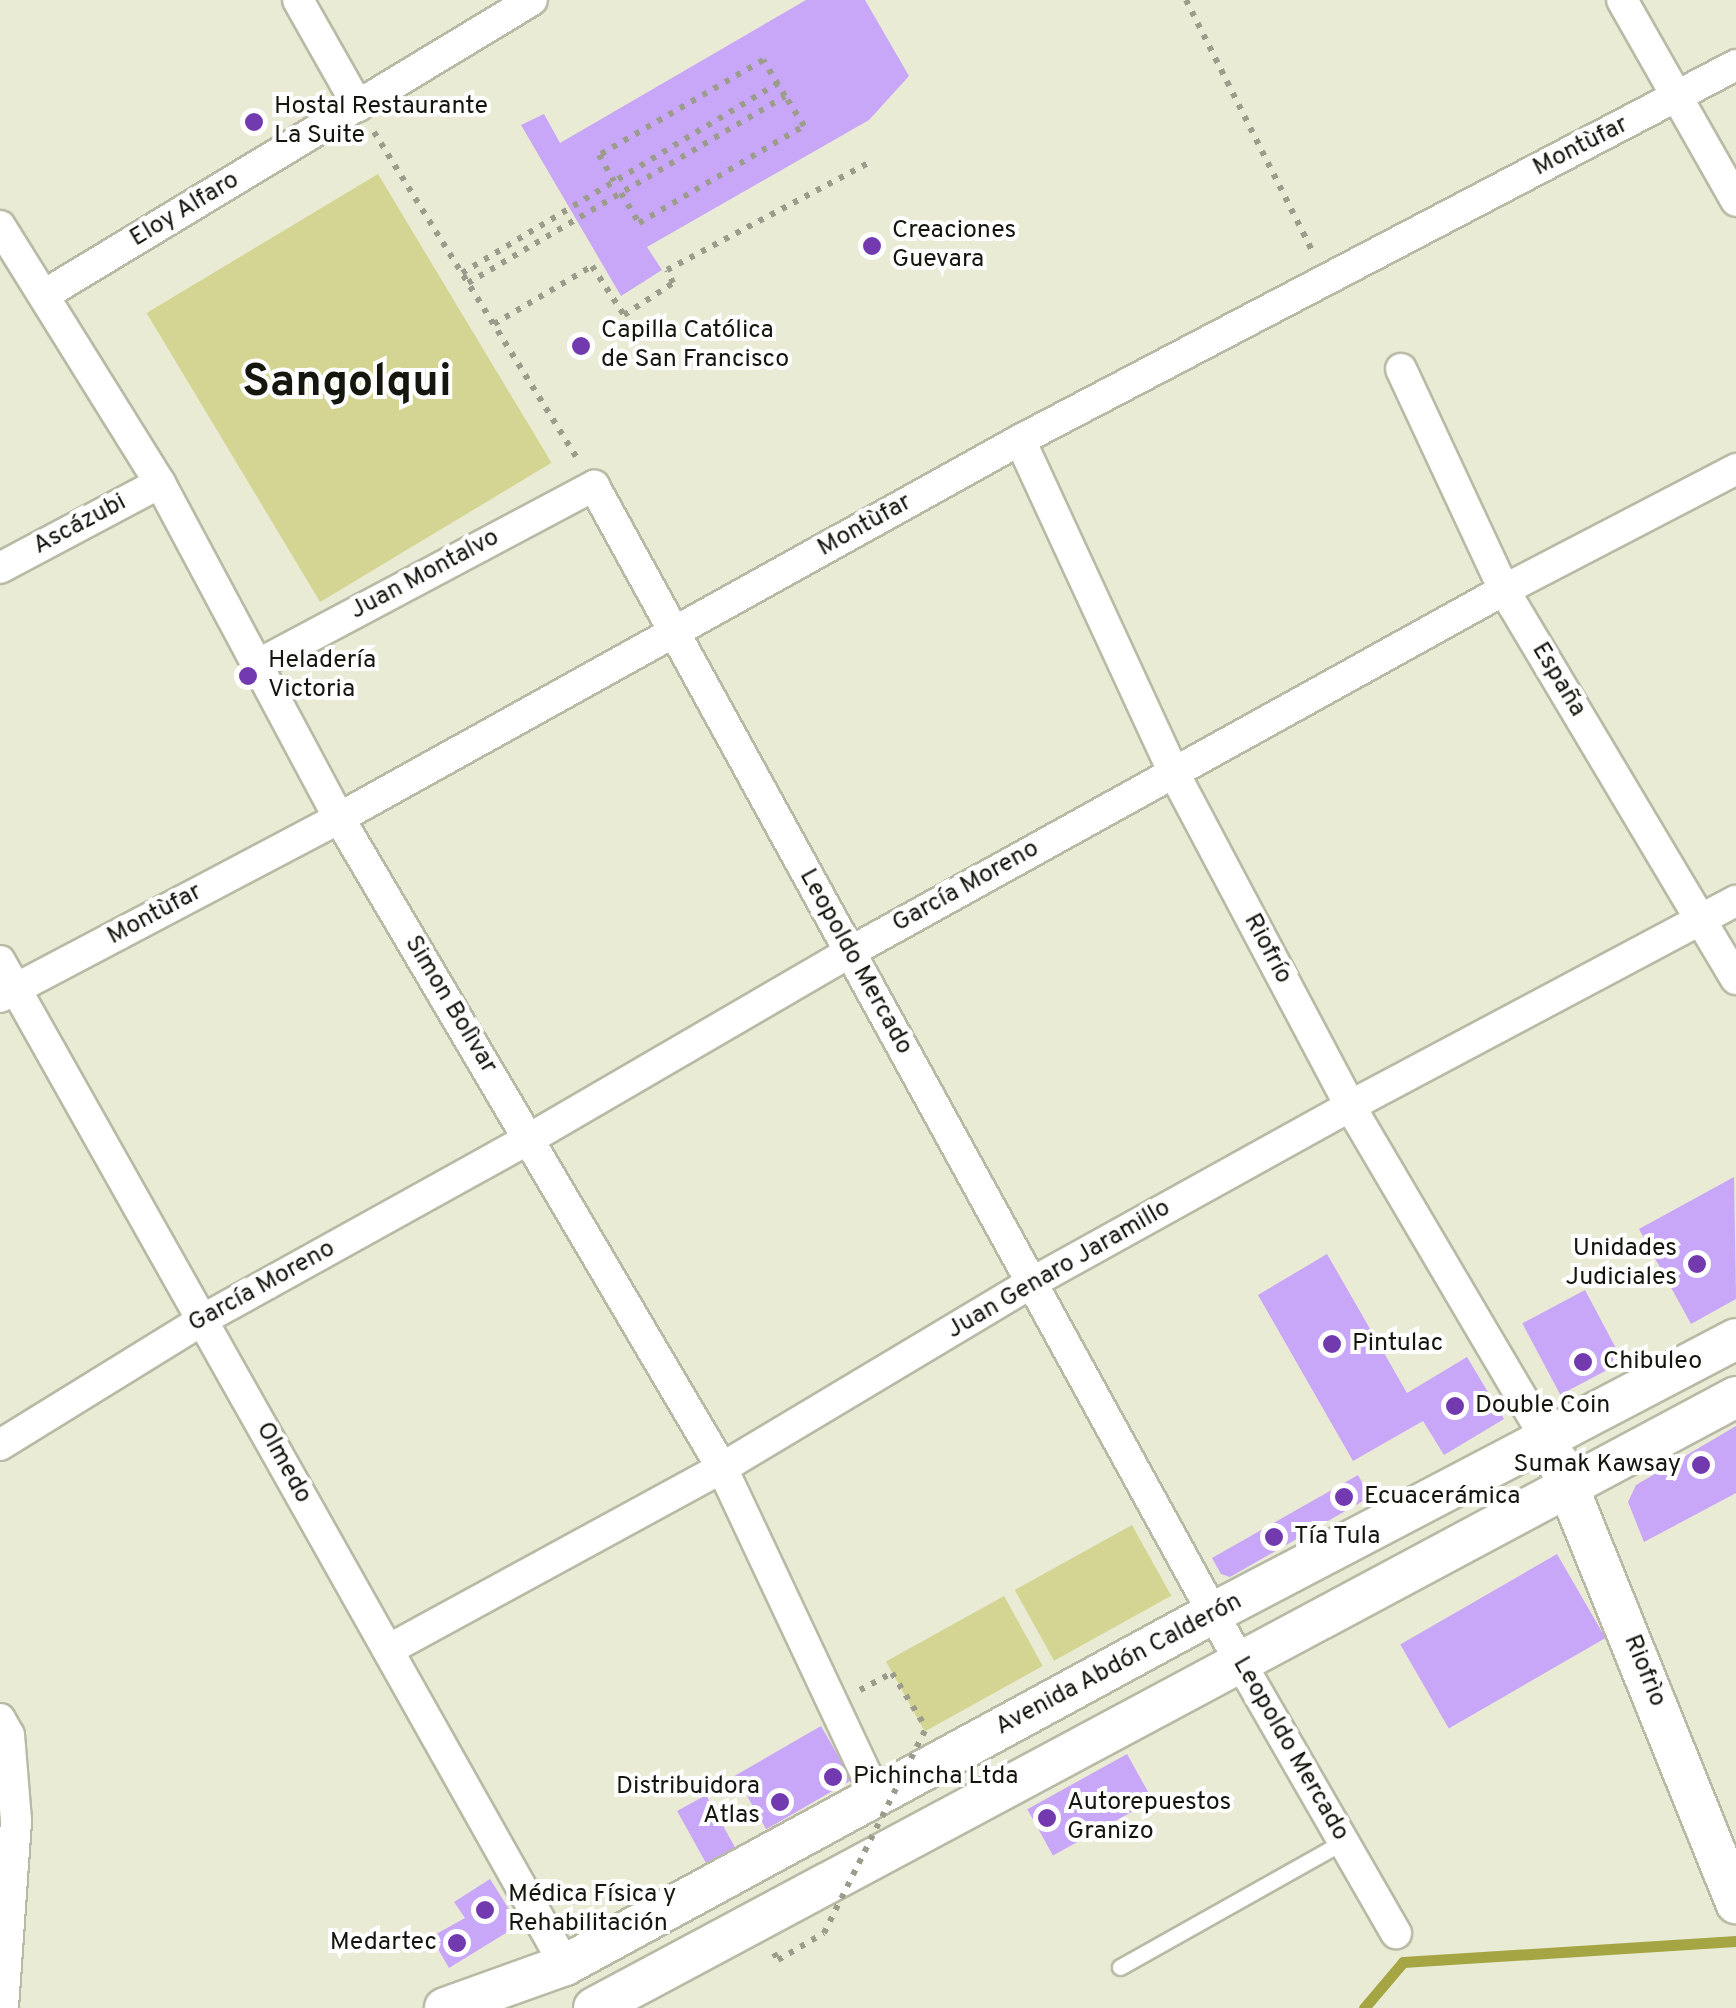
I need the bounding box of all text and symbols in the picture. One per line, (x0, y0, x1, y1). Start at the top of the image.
place label: Hostal Restaurante La Suite (274, 93, 488, 152)
street label: Montùfar (1528, 110, 1634, 184)
marker: Hostal Restaurante La Suite (243, 111, 265, 133)
street label: Eloy Alfaro (125, 166, 245, 254)
place label: Creaciones Guevara (892, 217, 1016, 276)
marker: Creaciones Guevara (861, 235, 883, 257)
place label: Capilla Católica de San Francisco (601, 317, 789, 376)
marker: Capilla Católica de San Francisco (570, 335, 592, 357)
district label: Sangolqui (242, 357, 452, 411)
street label: Ascázubi (28, 488, 132, 562)
street label: Montùfar (813, 488, 917, 564)
street label: Juan Montalvo (345, 523, 505, 627)
street label: España (1524, 637, 1592, 723)
place label: Heladería Victoria (268, 647, 376, 706)
marker: Heladería Victoria (237, 665, 259, 687)
street label: García Moreno (888, 834, 1044, 940)
street label: Leopoldo Mercado (792, 864, 918, 1060)
street label: Montùfar (103, 878, 207, 952)
street label: Riofrío (1236, 909, 1298, 989)
street label: Simon Bolìvar (397, 931, 503, 1079)
street label: Juan Genaro Jaramillo (942, 1194, 1176, 1346)
street label: García Moreno (184, 1234, 340, 1340)
place label: Unidades Judiciales (1566, 1235, 1677, 1294)
marker: Unidades Judiciales (1686, 1253, 1708, 1275)
place label: Pintulac (1352, 1329, 1443, 1359)
marker: Pintulac (1321, 1333, 1343, 1355)
place label: Chibuleo (1603, 1347, 1702, 1377)
marker: Chibuleo (1572, 1351, 1594, 1373)
place label: Double Coin (1475, 1391, 1610, 1421)
marker: Double Coin (1444, 1395, 1466, 1417)
street label: Olmedo (248, 1417, 318, 1509)
place label: Sumak Kawsay (1514, 1450, 1681, 1480)
marker: Sumak Kawsay (1690, 1454, 1712, 1476)
place label: Ecuacerámica (1364, 1482, 1520, 1512)
marker: Ecuacerámica (1333, 1486, 1355, 1508)
place label: Tía Tula (1294, 1522, 1381, 1552)
marker: Tía Tula (1263, 1526, 1285, 1548)
street label: Avenida Abdón Calderón (990, 1587, 1248, 1743)
street label: Riofrìo (1616, 1631, 1672, 1711)
street label: Leopoldo Mercado (1225, 1652, 1355, 1846)
place label: Pichincha Ltda (853, 1762, 1018, 1792)
marker: Pichincha Ltda (822, 1766, 844, 1788)
place label: Distribuidora Atlas (616, 1773, 760, 1832)
place label: Autorepuestos Granizo (1067, 1789, 1231, 1848)
marker: Distribuidora Atlas (769, 1791, 791, 1813)
marker: Autorepuestos Granizo (1036, 1807, 1058, 1829)
place label: Médica Física y Rehabilitación (508, 1881, 676, 1940)
marker: Médica Física y Rehabilitación (472, 1897, 498, 1923)
place label: Medartec (330, 1928, 437, 1958)
marker: Medartec (446, 1932, 468, 1954)

